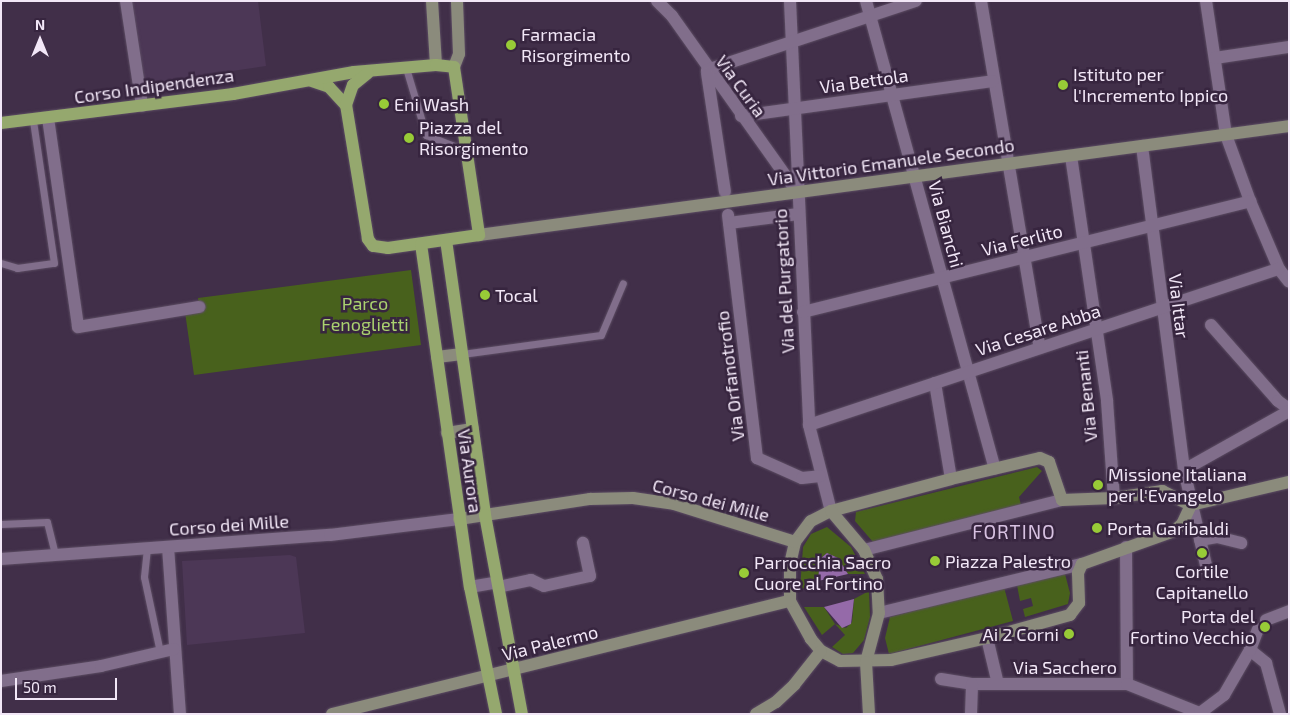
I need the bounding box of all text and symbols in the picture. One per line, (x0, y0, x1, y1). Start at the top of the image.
north arrow (15, 15, 65, 65)
text: N (35, 16, 45, 33)
place label: Farmacia Risorgimento (521, 24, 631, 66)
marker: Farmacia Risorgimento (505, 39, 517, 51)
street label: Via Curia (711, 51, 771, 121)
street label: Corso Indipendenza (73, 64, 235, 108)
street label: Via Bettola (818, 64, 910, 98)
place label: Istituto per l'Incremento Ippico (1073, 64, 1228, 106)
marker: Istituto per l'Incremento Ippico (1057, 79, 1069, 91)
place label: Eni Wash (394, 93, 469, 115)
marker: Eni Wash (378, 98, 390, 110)
place label: Piazza del Risorgimento (419, 117, 529, 160)
marker: Piazza del Risorgimento (403, 132, 415, 144)
street label: Via Vittorio Emanuele Secondo (766, 134, 1016, 190)
street label: Via Bianchi (924, 178, 968, 270)
street label: Via del Purgatorio (769, 208, 799, 354)
street label: Via Ferlito (979, 220, 1065, 260)
street label: Via Ittar (1164, 272, 1194, 340)
place label: Tocal (495, 284, 538, 306)
marker: Tocal (479, 289, 491, 301)
park label: Parco Fenoglietti (321, 293, 409, 336)
street label: Via Cesare Abba (973, 300, 1103, 360)
street label: Via Orfanotrofio (711, 310, 749, 442)
street label: Via Benanti (1070, 349, 1102, 443)
street label: Via Aurora (453, 427, 487, 515)
place label: Missione Italiana per l'Evangelo (1108, 464, 1247, 506)
street label: Corso dei Mille (650, 474, 772, 526)
marker: Missione Italiana per l'Evangelo (1092, 479, 1104, 491)
street label: Corso dei Mille (168, 510, 290, 540)
place label: Porta Garibaldi (1107, 517, 1229, 539)
district label: FORTINO (971, 521, 1057, 543)
marker: Porta Garibaldi (1091, 522, 1103, 534)
marker: Cortile Capitanello (1196, 547, 1208, 559)
place label: Piazza Palestro (945, 550, 1071, 572)
place label: Parrocchia Sacro Cuore al Fortino (754, 552, 891, 594)
marker: Piazza Palestro (929, 555, 941, 567)
place label: Cortile Capitanello (1156, 561, 1248, 604)
marker: Parrocchia Sacro Cuore al Fortino (738, 567, 750, 579)
place label: Porta del Fortino Vecchio (1130, 606, 1255, 649)
street label: Via Palermo (500, 621, 600, 665)
marker: Porta del Fortino Vecchio (1259, 621, 1271, 633)
place label: Ai 2 Corni (983, 623, 1059, 645)
marker: Ai 2 Corni (1063, 628, 1075, 640)
street label: Via Sacchero (1013, 656, 1117, 678)
scale bar (18, 668, 120, 700)
text: 50 m (23, 678, 57, 696)

